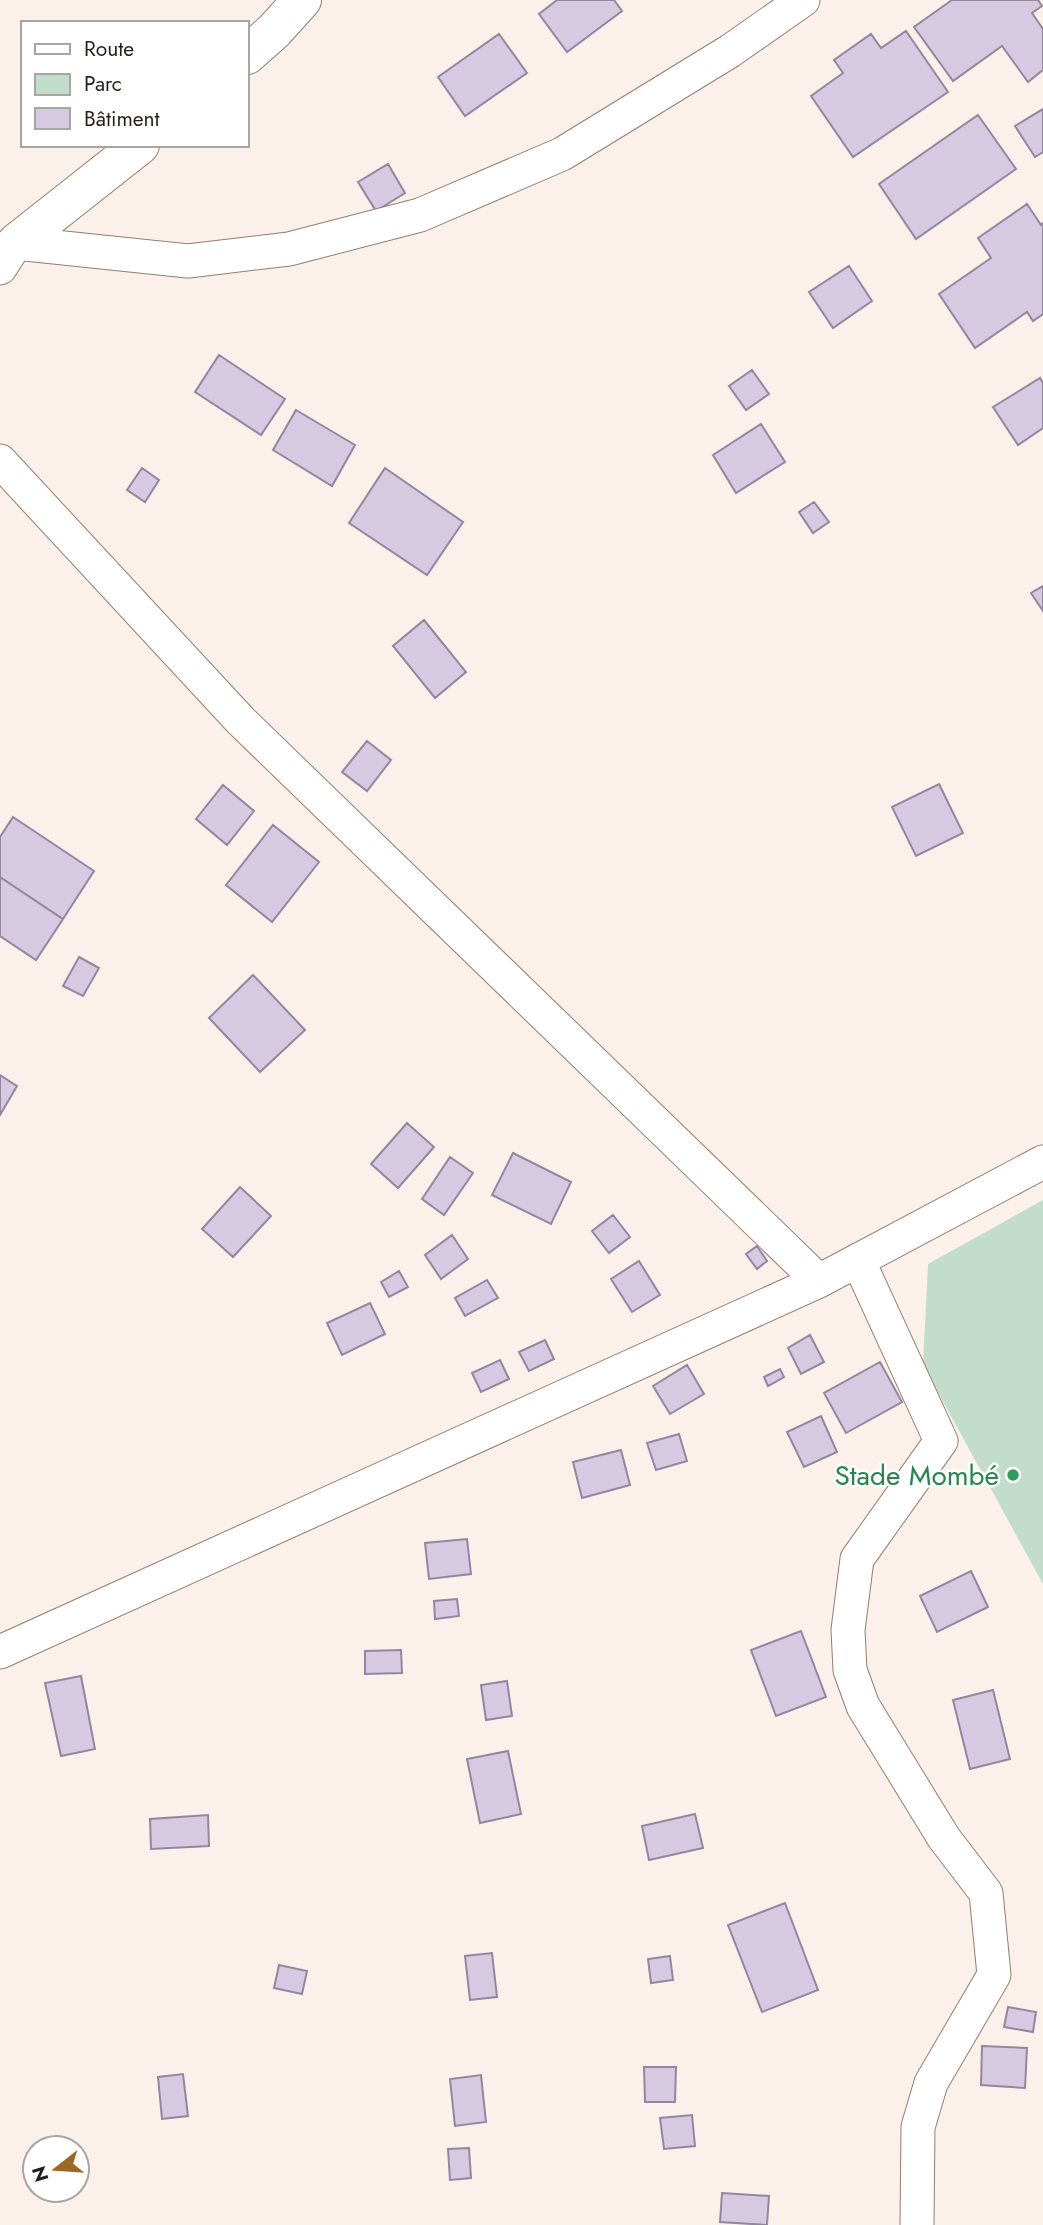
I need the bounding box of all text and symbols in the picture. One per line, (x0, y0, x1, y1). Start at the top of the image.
legend (21, 21, 248, 147)
text: Route (84, 34, 134, 64)
text: Parc (84, 69, 122, 99)
text: Bâtiment (84, 104, 160, 134)
place label: Stade Mombé (834, 1455, 999, 1496)
marker: Stade Mombé (1005, 1467, 1021, 1483)
north arrow (21, 2134, 91, 2204)
text: N (25, 2163, 55, 2185)

